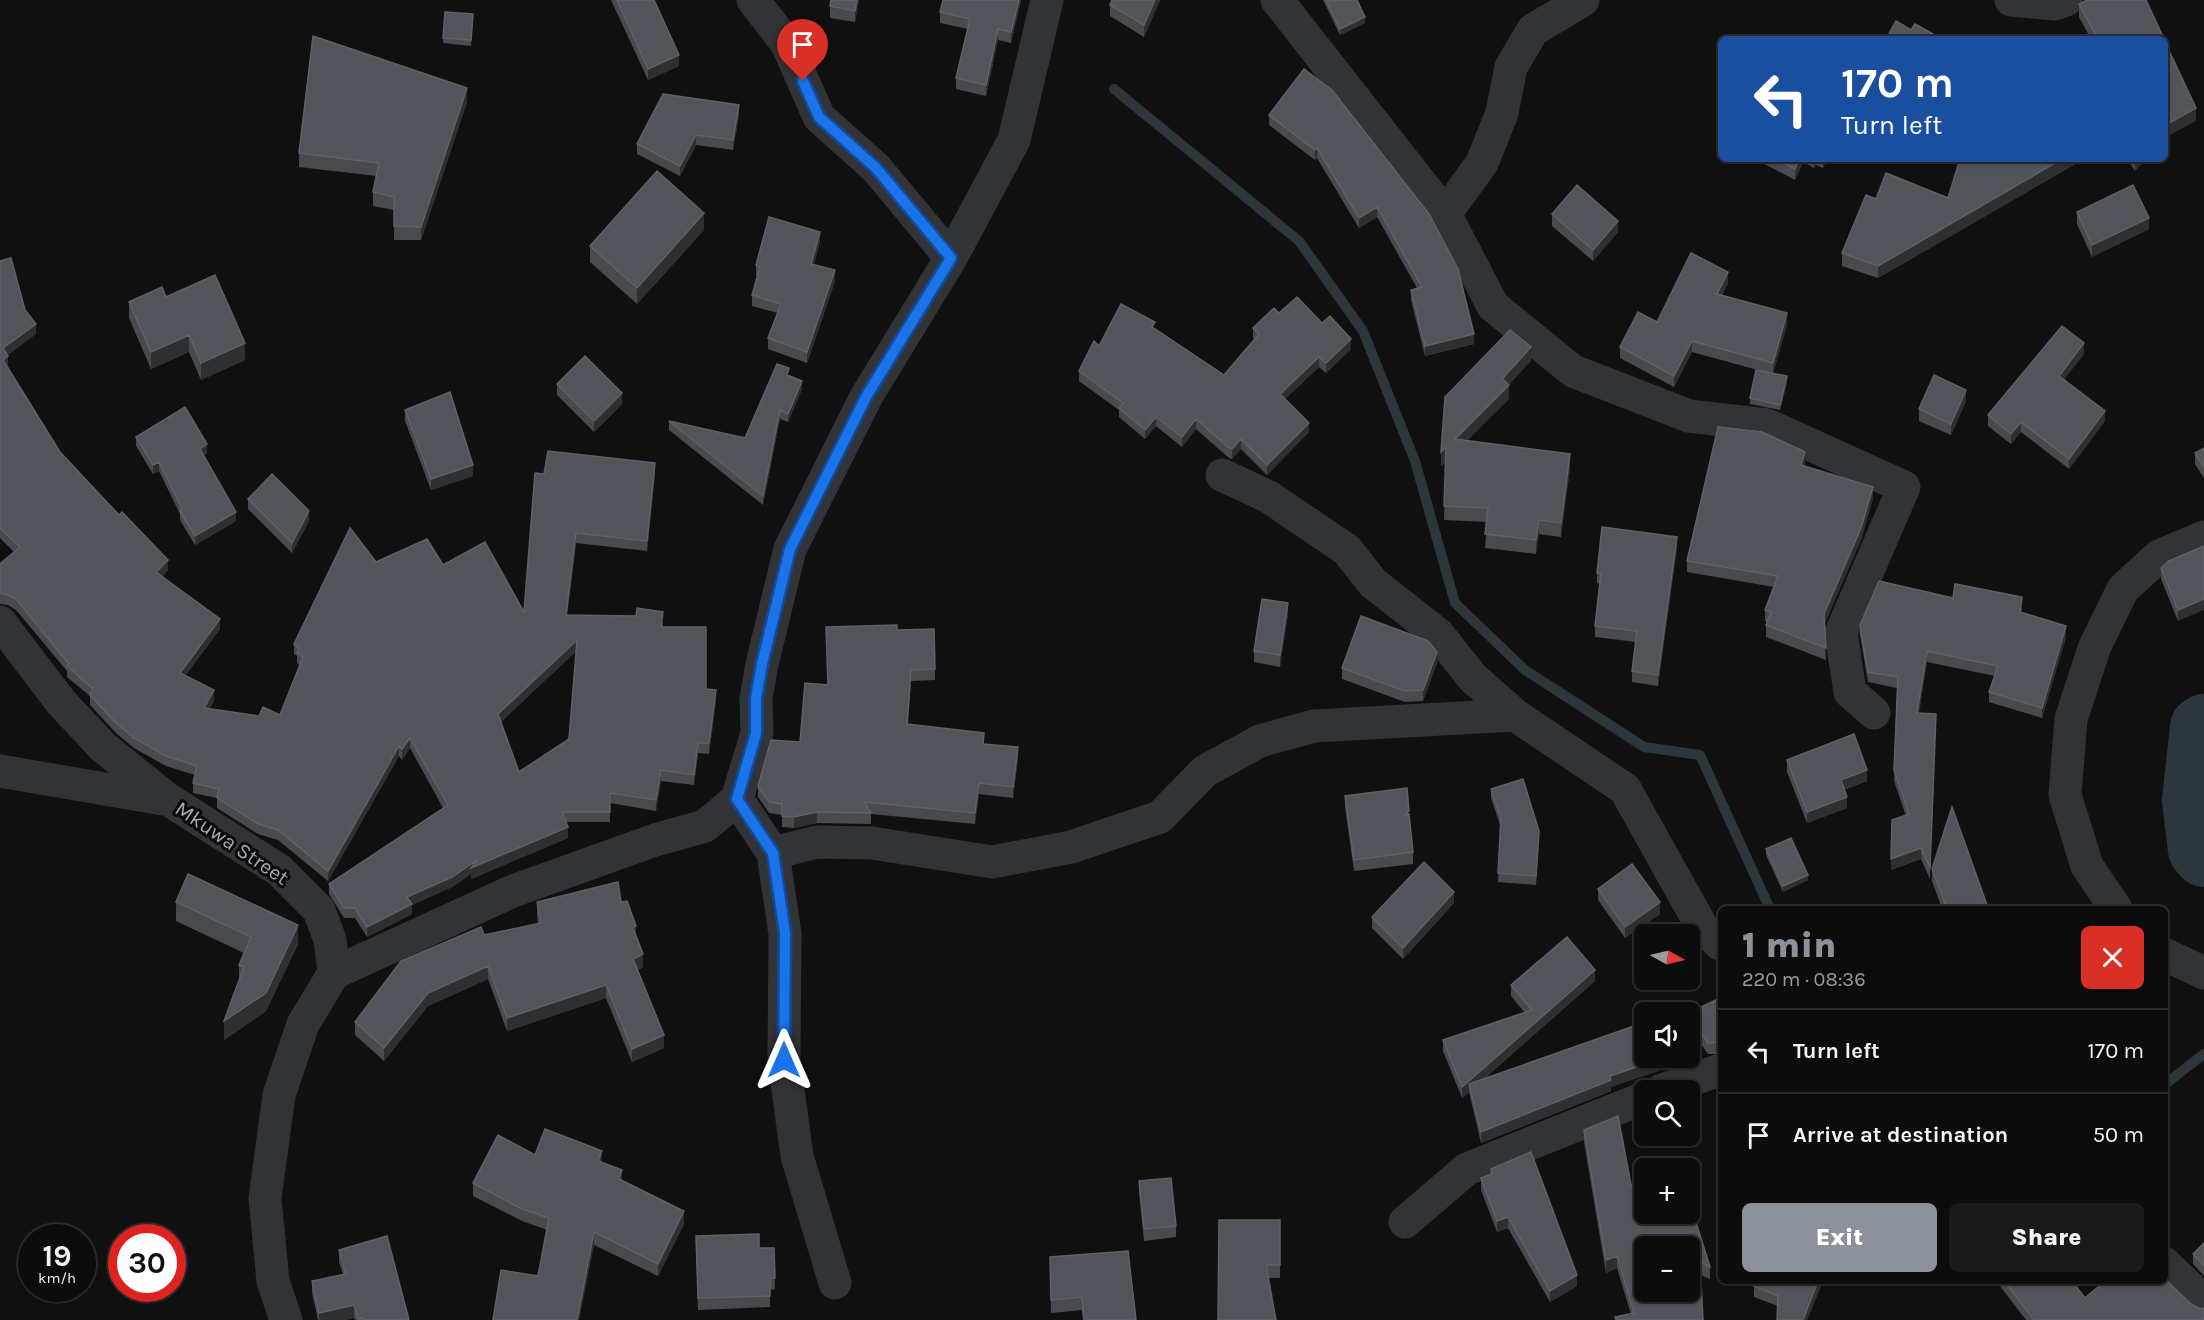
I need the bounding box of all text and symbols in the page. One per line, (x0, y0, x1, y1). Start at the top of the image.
pin (777, 19, 828, 81)
icon: arrive (786, 28, 819, 61)
text: 170 m (1841, 58, 1954, 108)
icon: left (1742, 60, 1820, 138)
text: Turn left (1841, 109, 1942, 141)
street label: Mkuwa Street (171, 796, 293, 890)
north arrow (1634, 924, 1700, 990)
map controls (1634, 924, 1700, 1302)
text: 1 min (1742, 924, 1836, 966)
button: close (2081, 926, 2144, 989)
text: 220 m · 08:36 (1742, 968, 1866, 991)
button: sound (1634, 1002, 1700, 1068)
position arrow (752, 1028, 816, 1092)
icon: left (1742, 1035, 1775, 1068)
text: Turn left (1793, 1038, 1880, 1064)
text: 170 m (2088, 1038, 2144, 1064)
button: search (1634, 1080, 1700, 1146)
icon: arrive (1742, 1119, 1775, 1152)
text: Arrive at destination (1793, 1122, 2008, 1148)
text: 50 m (2093, 1122, 2144, 1148)
button: + (1634, 1158, 1700, 1224)
button: Exit (1742, 1203, 1937, 1272)
button: Share (1949, 1203, 2144, 1272)
speed limit sign: 30 (108, 1224, 186, 1302)
button: − (1634, 1236, 1700, 1302)
text: 19 (42, 1238, 71, 1274)
text: km/h (38, 1269, 76, 1287)

